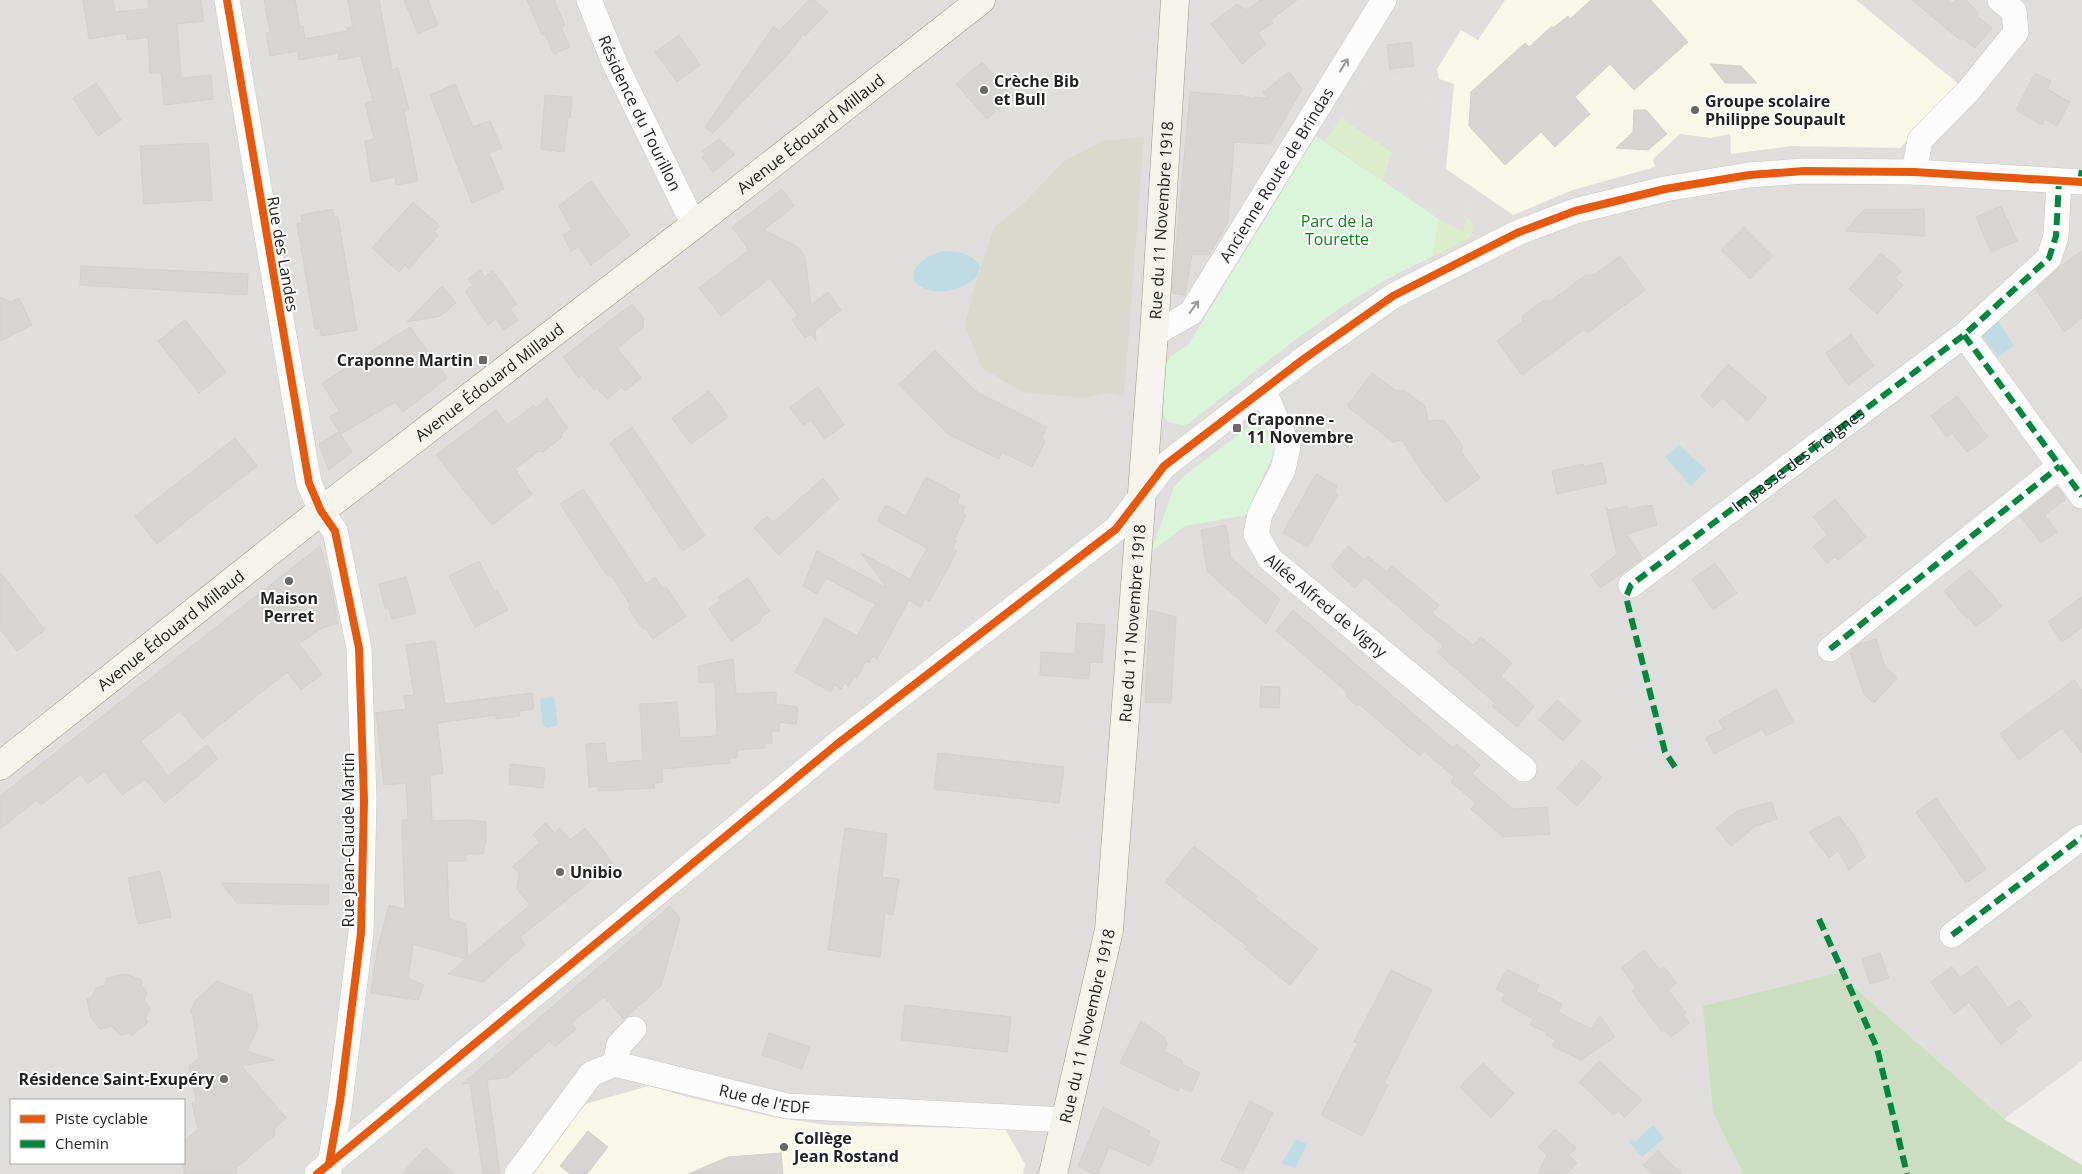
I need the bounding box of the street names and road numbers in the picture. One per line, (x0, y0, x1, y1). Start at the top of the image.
street label: Résidence du Tourillon (593, 32, 687, 194)
street label: Avenue Édouard Millaud (732, 69, 889, 199)
street label: Ancienne Route de Brindas (1214, 83, 1339, 266)
street label: Rue du 11 Novembre 1918 (1144, 120, 1178, 320)
street label: Rue des Landes (262, 195, 304, 313)
street label: Avenue Édouard Millaud (410, 318, 568, 446)
street label: Impasse des Troignes (1727, 402, 1869, 517)
street label: Rue du 11 Novembre 1918 (1114, 523, 1151, 723)
street label: Allée Alfred de Vigny (1260, 548, 1393, 663)
street label: Avenue Édouard Millaud (92, 565, 249, 696)
street label: Rue Jean-Claude Martin (337, 752, 359, 928)
street label: Rue du 11 Novembre 1918 (1054, 927, 1120, 1125)
street label: Rue de l'EDF (717, 1079, 810, 1118)

